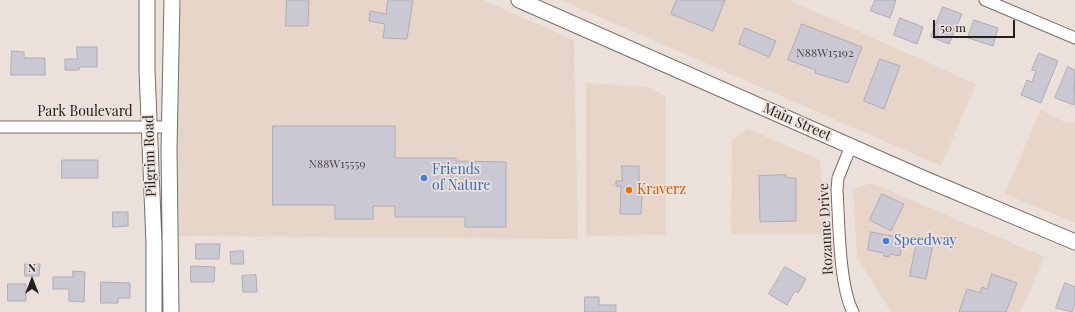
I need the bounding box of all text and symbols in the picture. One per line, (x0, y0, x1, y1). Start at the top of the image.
scale bar (935, 12, 1017, 38)
text: 50 m (940, 19, 966, 35)
house number: N88W15192 (796, 46, 854, 60)
street label: Main Street (760, 100, 834, 144)
street label: Park Boulevard (37, 104, 133, 120)
street label: Pilgrim Road (140, 115, 160, 197)
house number: N88W15559 (308, 157, 366, 171)
place label: Friends of Nature (432, 162, 490, 194)
marker: Friends of Nature (419, 173, 429, 183)
place label: Kraverz (637, 182, 686, 198)
street label: Rozanne Drive (815, 183, 837, 275)
marker: Kraverz (624, 185, 634, 195)
place label: Speedway (894, 233, 957, 249)
marker: Speedway (881, 236, 891, 246)
north arrow (12, 260, 52, 300)
text: N (28, 260, 36, 275)

